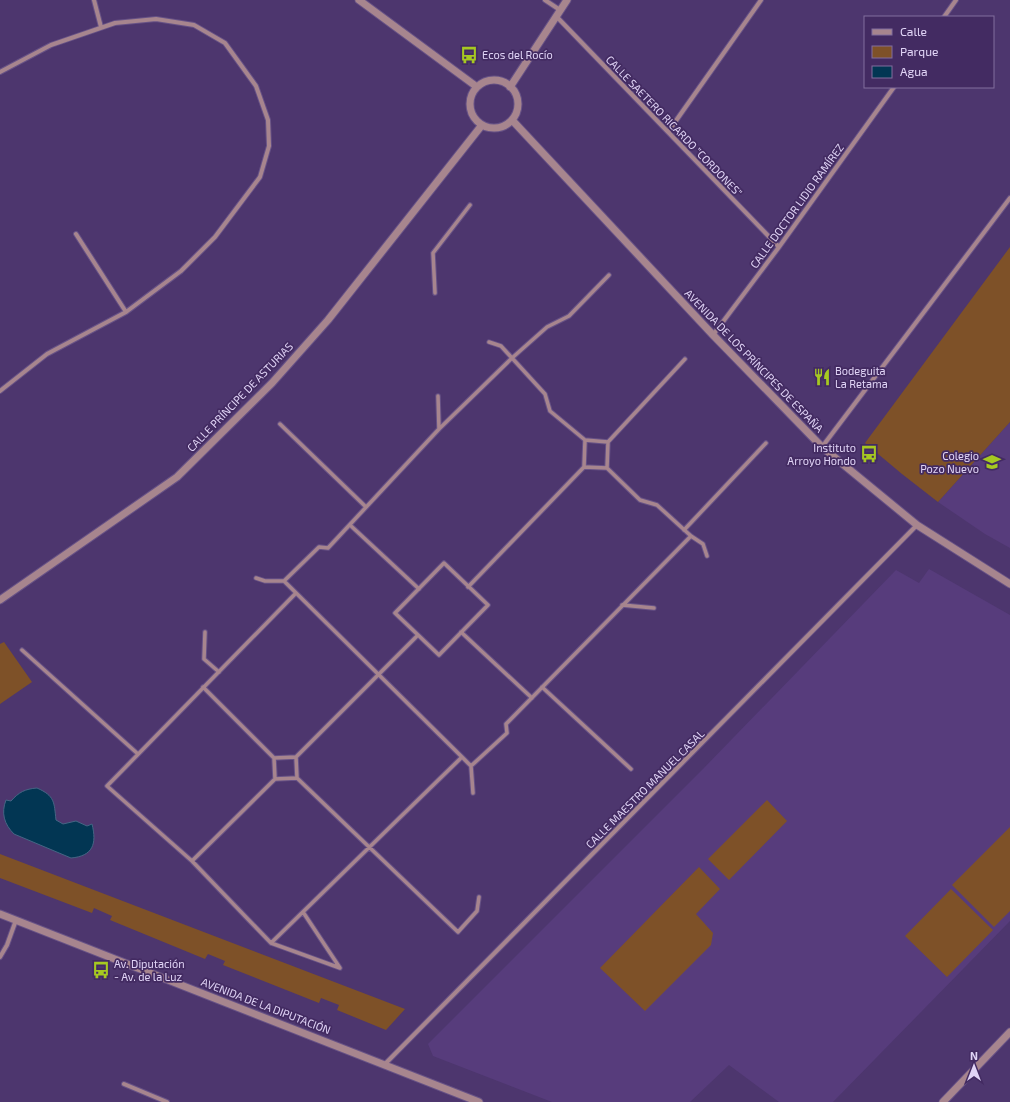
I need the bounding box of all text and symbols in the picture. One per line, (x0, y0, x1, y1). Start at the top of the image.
legend (864, 16, 994, 88)
text: Calle (900, 24, 927, 38)
text: Parque (900, 44, 938, 58)
bus stop icon: Ecos del Rocío (459, 45, 479, 65)
place label: Ecos del Rocío (482, 48, 553, 61)
street label: CALLE SAETERO RICARDO "CORDONES" (603, 53, 745, 199)
text: Agua (900, 64, 928, 78)
street label: CALLE DOCTOR LIDIO RAMÍREZ (747, 141, 846, 270)
street label: AVENIDA DE LOS PRÍNCIPES DE ESPAÑA (682, 286, 826, 435)
street label: CALLE PRÍNCIPE DE ASTURIAS (184, 340, 295, 454)
place label: Bodeguita La Retama (835, 364, 888, 390)
restaurant icon: Bodeguita La Retama (812, 367, 832, 387)
place label: Instituto Arroyo Hondo (787, 441, 856, 467)
bus stop icon: Instituto Arroyo Hondo (859, 444, 879, 464)
place label: Colegio Pozo Nuevo (920, 449, 979, 475)
school or university icon: Colegio Pozo Nuevo (982, 452, 1002, 472)
street label: CALLE MAESTRO MANUEL CASAL (583, 726, 707, 851)
place label: Av. Diputación - Av. de la Luz (114, 957, 185, 983)
bus stop icon: Av. Diputación - Av. de la Luz (91, 960, 111, 980)
street label: AVENIDA DE LA DIPUTACIÓN (200, 975, 333, 1036)
north arrow (954, 1046, 994, 1086)
text: N (970, 1049, 978, 1062)

